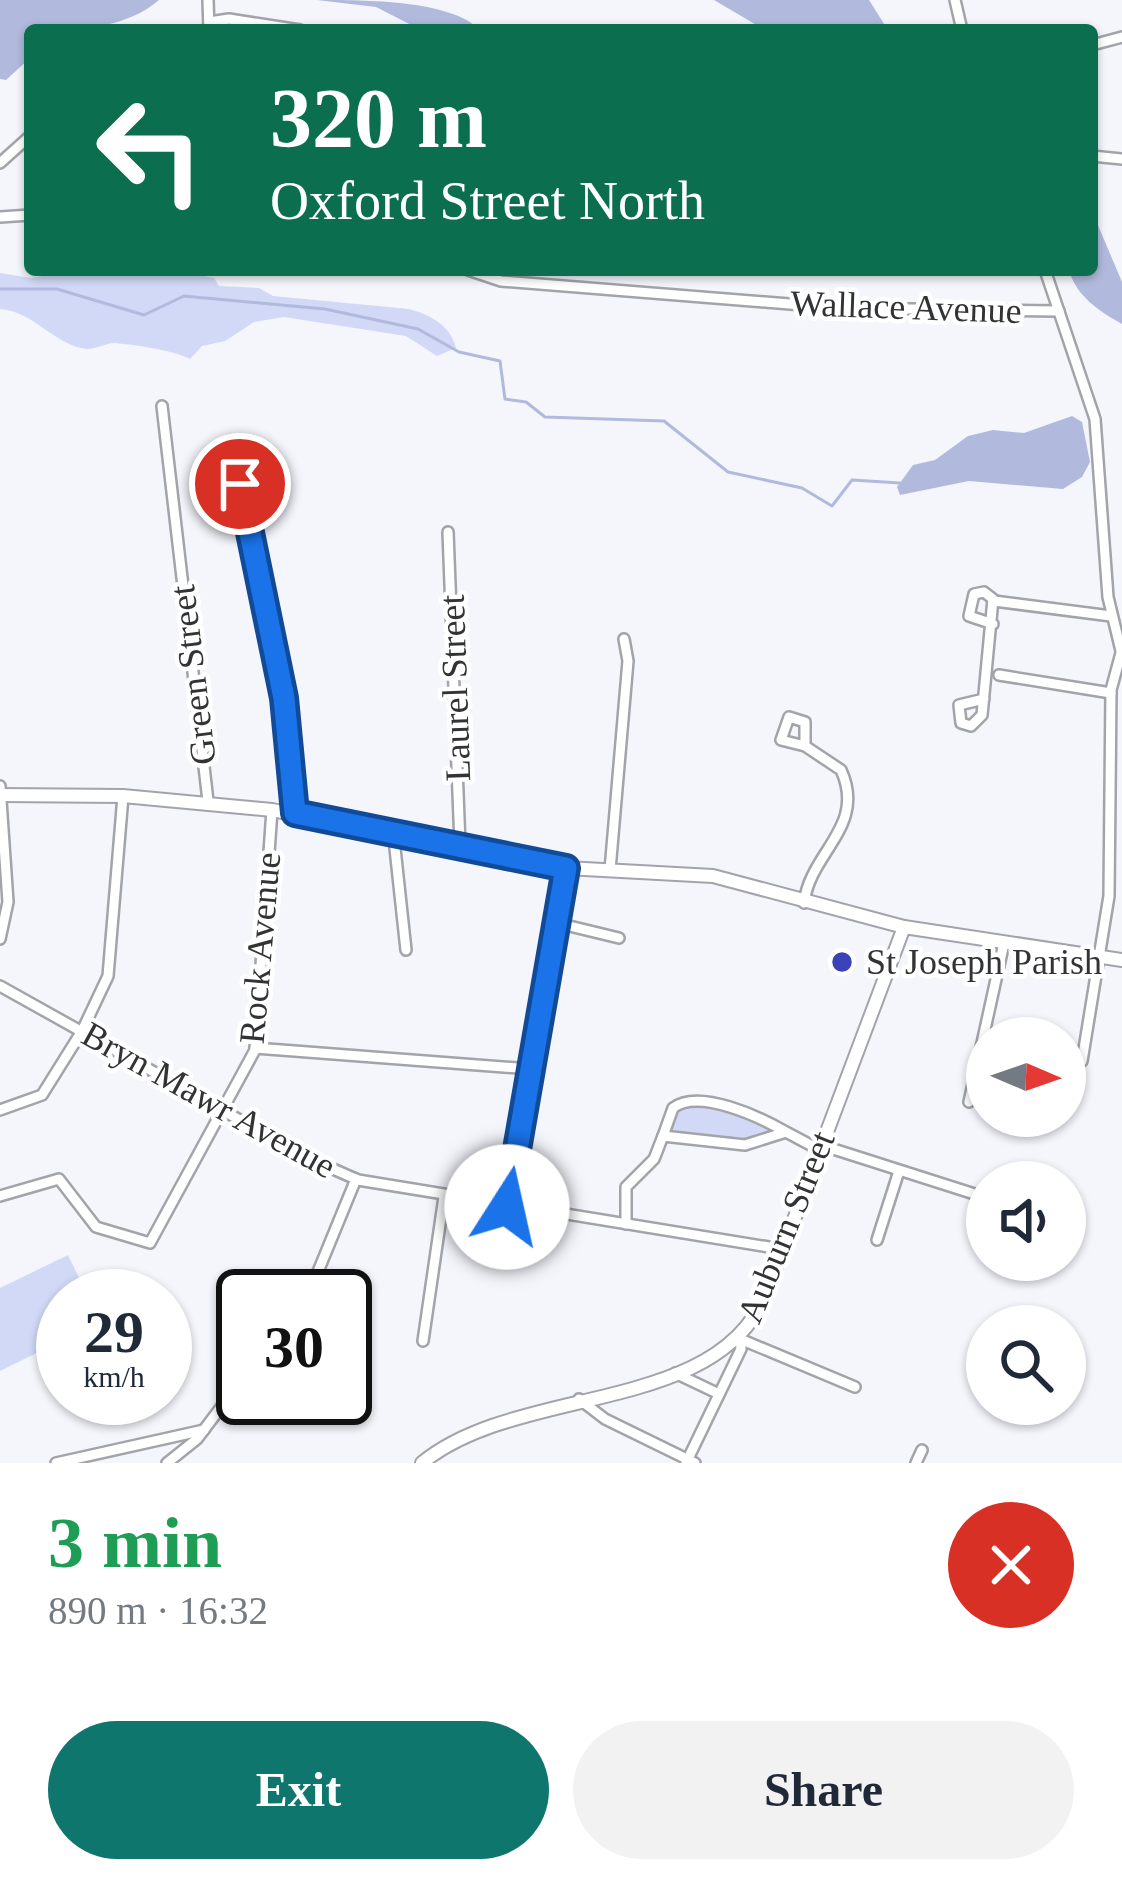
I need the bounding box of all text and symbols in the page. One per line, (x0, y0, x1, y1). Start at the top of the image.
icon: left (72, 72, 228, 228)
text: 320 m (270, 72, 487, 165)
text: Oxford Street North (270, 171, 705, 231)
street label: Wallace Avenue (790, 283, 1022, 331)
pin (189, 433, 291, 535)
icon: arrive (207, 451, 273, 517)
street label: Green Street (162, 583, 224, 767)
street label: Laurel Street (432, 594, 478, 782)
street label: Rock Avenue (232, 850, 288, 1046)
place label: St Joseph Parish (866, 942, 1102, 982)
marker: St Joseph Parish (829, 949, 855, 975)
street label: Bryn Mawr Avenue (75, 1014, 343, 1186)
north arrow (966, 1017, 1086, 1137)
map controls (966, 1017, 1086, 1425)
street label: Auburn Street (729, 1125, 843, 1329)
position arrow (444, 1144, 570, 1270)
button: sound (966, 1161, 1086, 1281)
speed limit sign: 30 (216, 1269, 372, 1425)
text: 29 (84, 1299, 144, 1365)
button: search (966, 1305, 1086, 1425)
text: km/h (83, 1360, 145, 1393)
button: close (948, 1502, 1074, 1628)
text: 3 min (48, 1503, 222, 1583)
text: 890 m · 16:32 (48, 1589, 268, 1632)
button: Exit (48, 1721, 549, 1859)
button: Share (573, 1721, 1074, 1859)

